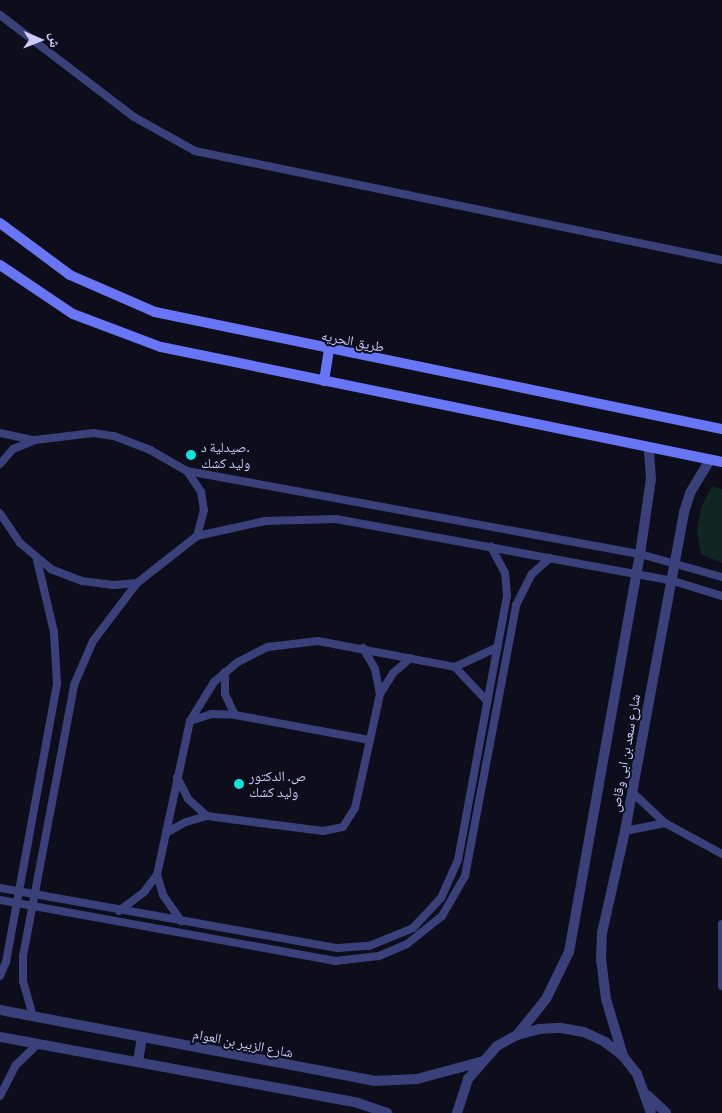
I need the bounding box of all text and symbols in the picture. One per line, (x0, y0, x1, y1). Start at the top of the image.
north arrow (15, 15, 65, 65)
text: ش (47, 33, 64, 48)
street label: طريق الحريه (320, 327, 386, 355)
place label: صيدلية د. وليد كشك (201, 439, 250, 472)
marker: صيدلية د. وليد كشك (185, 449, 197, 461)
street label: شارع سعد بن ابى وقاص (606, 693, 644, 813)
place label: ص. الدكتور وليد كشك (249, 768, 306, 800)
marker: ص. الدكتور وليد كشك (233, 778, 245, 790)
street label: شارع الزبير بن العوام (191, 1025, 295, 1061)

